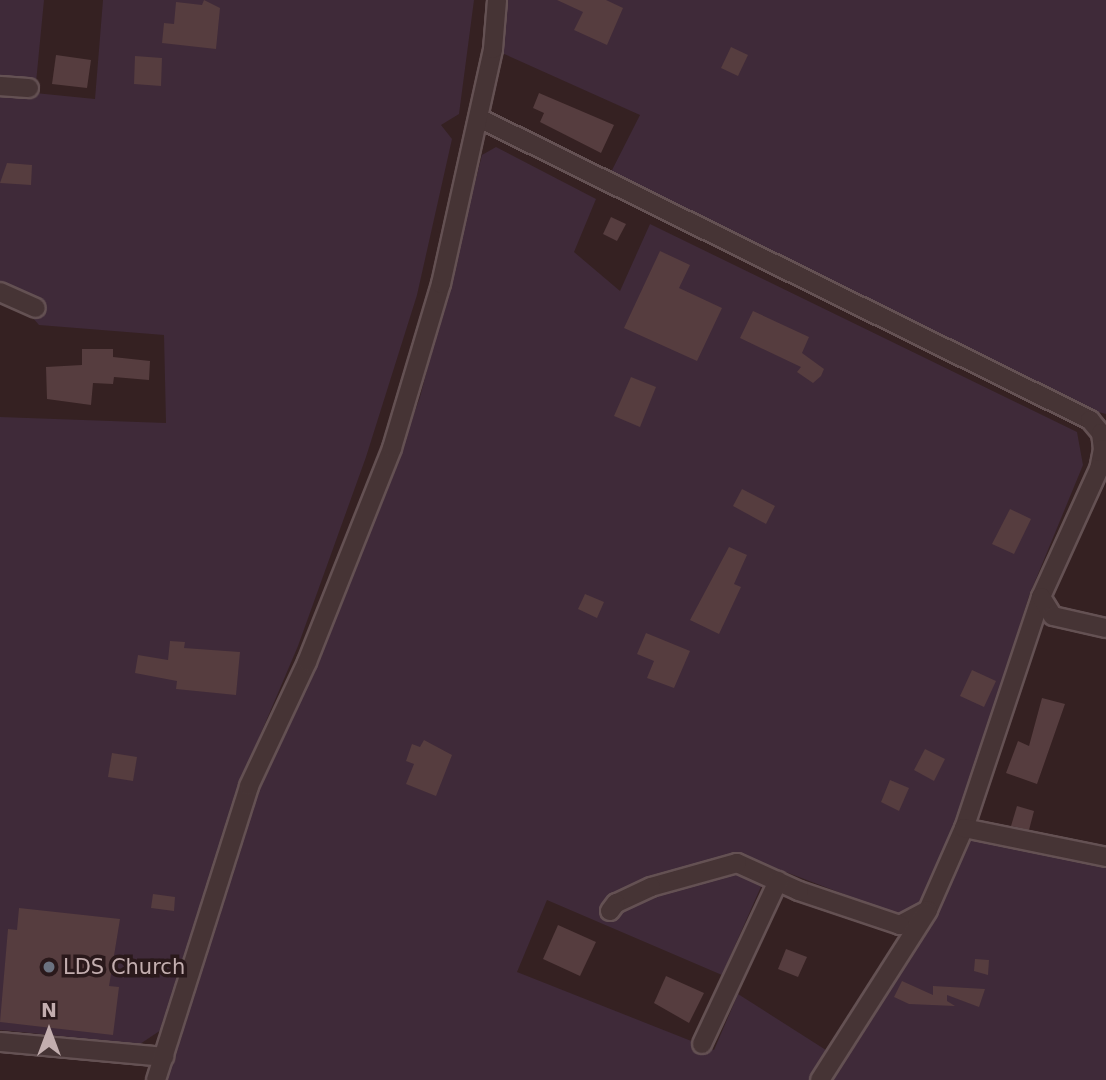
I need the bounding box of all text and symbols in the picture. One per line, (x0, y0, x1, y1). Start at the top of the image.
place label: LDS Church (63, 954, 185, 980)
marker: LDS Church (41, 959, 57, 975)
north arrow (14, 996, 84, 1066)
text: N (41, 999, 57, 1021)

